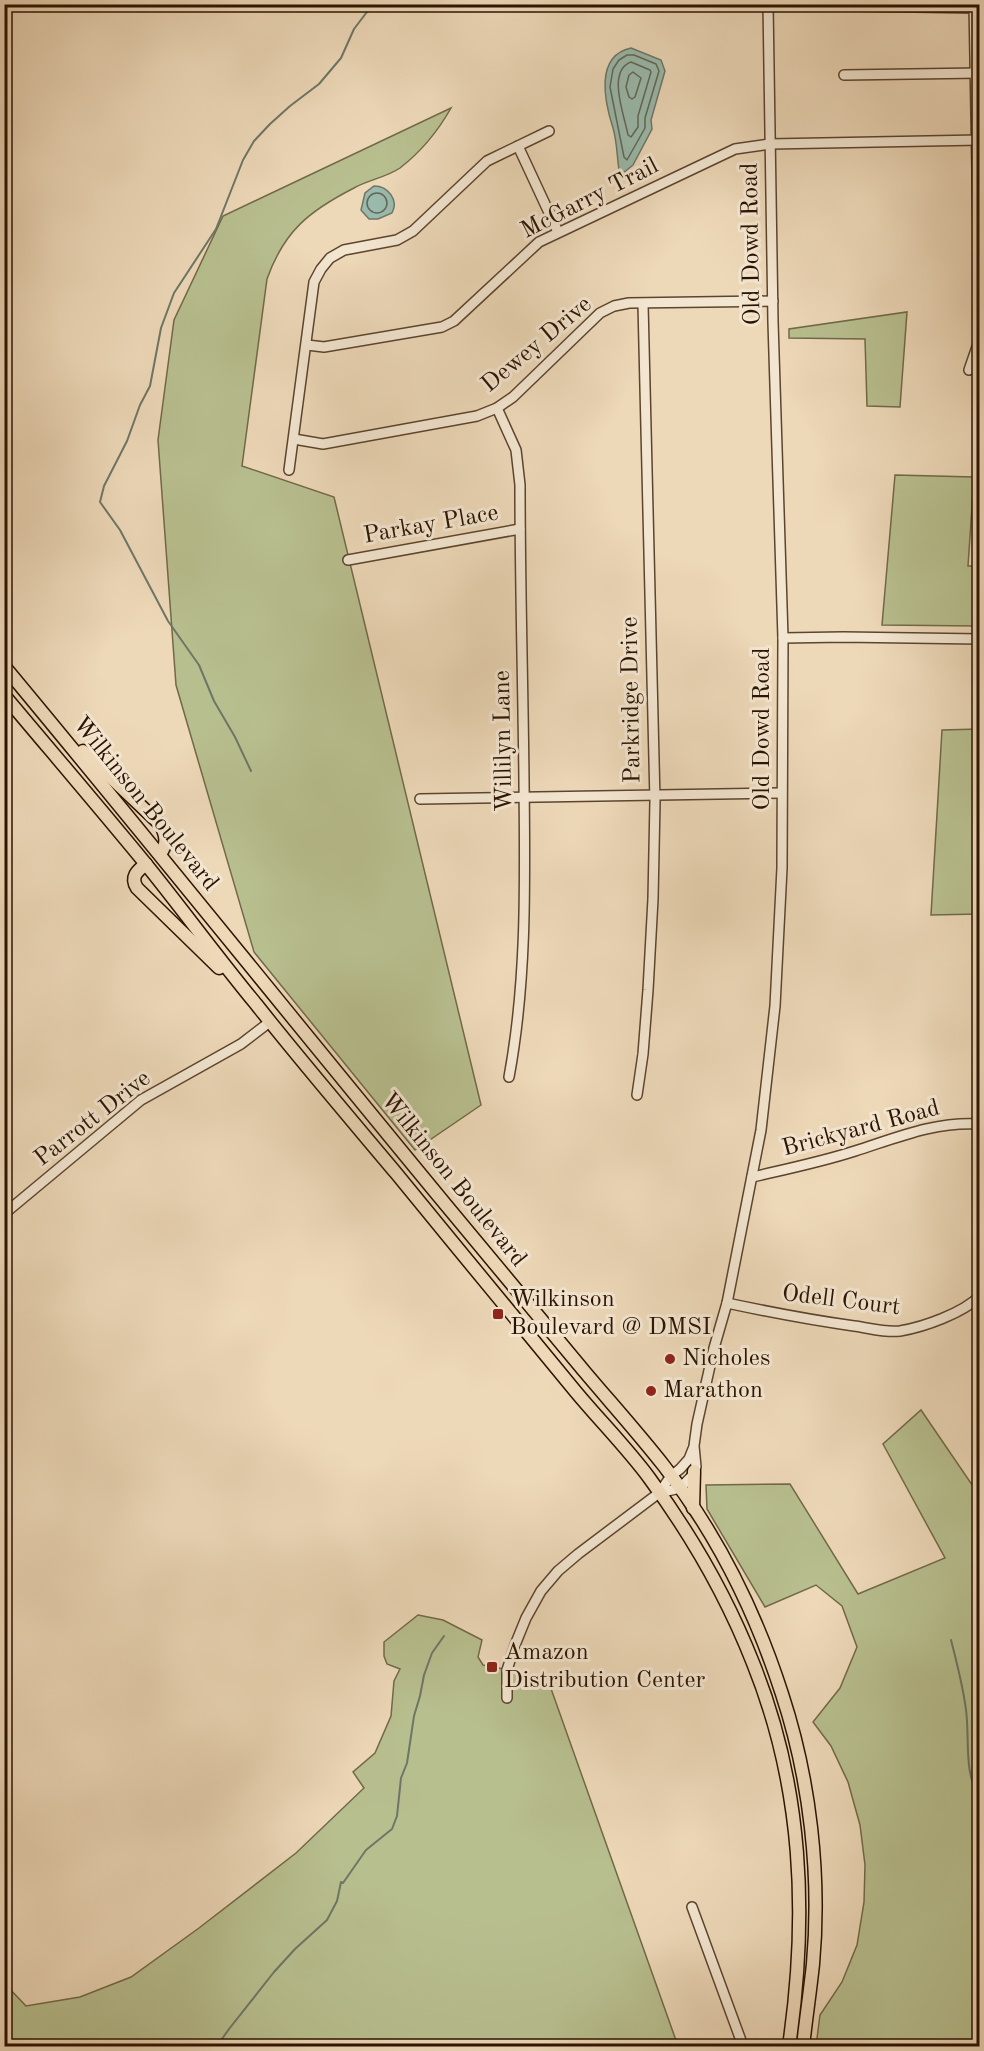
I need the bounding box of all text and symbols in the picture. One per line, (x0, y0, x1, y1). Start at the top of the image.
street label: McGarry Trail (517, 154, 663, 244)
street label: Old Dowd Road (739, 162, 765, 326)
street label: Dewey Drive (477, 292, 597, 398)
street label: Parkay Place (362, 501, 500, 549)
street label: Parkridge Drive (619, 616, 645, 784)
street label: Old Dowd Road (751, 648, 775, 810)
street label: Willilyn Lane (491, 670, 517, 812)
street label: Wilkinson Boulevard (68, 712, 222, 896)
street label: Parrott Drive (31, 1066, 155, 1172)
street label: Wilkinson Boulevard (376, 1088, 530, 1272)
street label: Brickyard Road (780, 1096, 942, 1162)
street label: Odell Court (780, 1282, 902, 1320)
place label: Wilkinson Boulevard @ DMSI (510, 1288, 711, 1340)
marker: Wilkinson Boulevard @ DMSI (491, 1307, 505, 1321)
place label: Nicholes (682, 1347, 770, 1371)
marker: Nicholes (663, 1352, 677, 1366)
place label: Marathon (663, 1379, 763, 1403)
marker: Marathon (644, 1384, 658, 1398)
place label: Amazon Distribution Center (504, 1641, 705, 1693)
marker: Amazon Distribution Center (485, 1660, 499, 1674)

